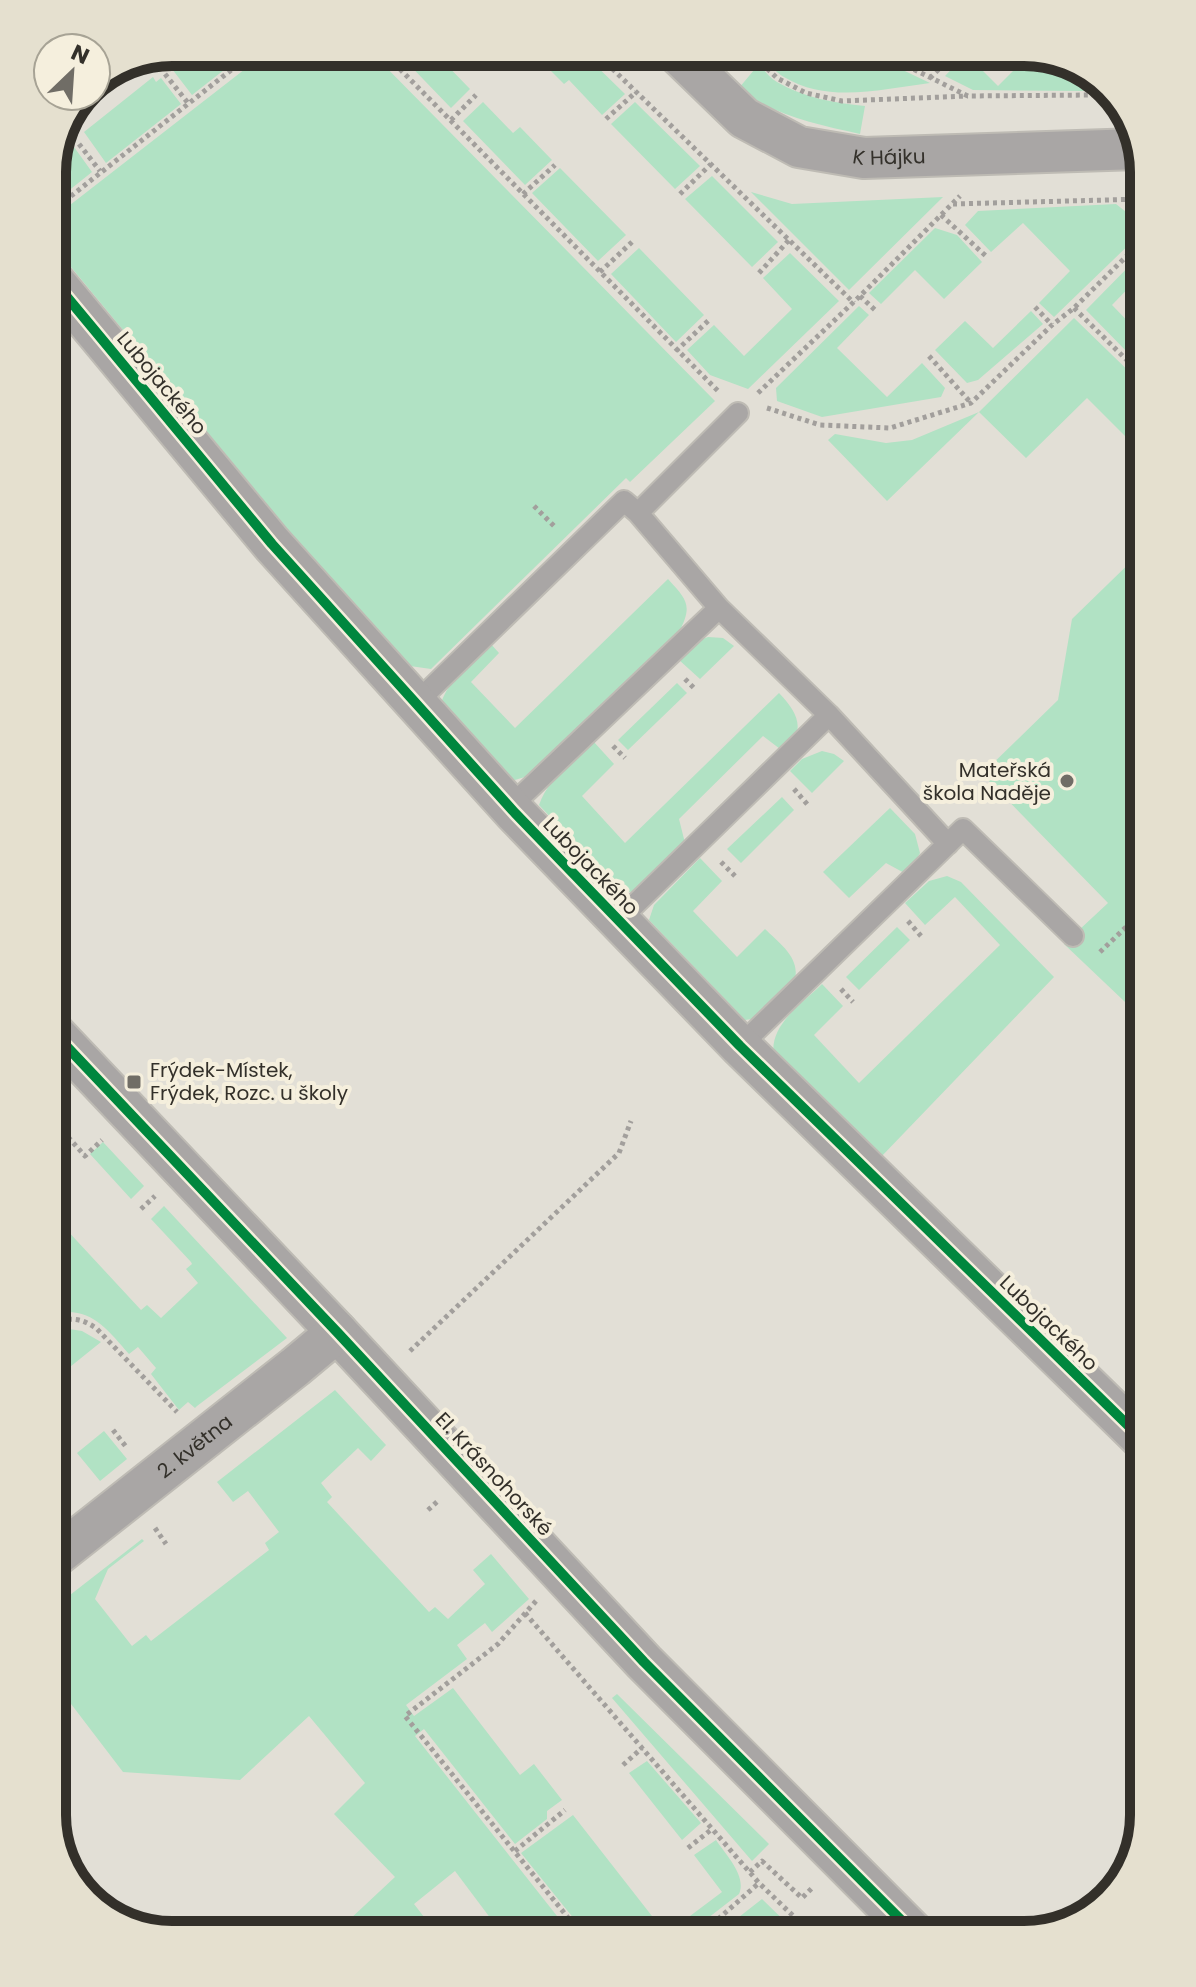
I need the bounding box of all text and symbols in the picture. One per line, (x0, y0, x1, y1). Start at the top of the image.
north arrow (32, 32, 112, 112)
text: N (66, 37, 94, 72)
street label: K Hájku (851, 142, 926, 172)
street label: Lubojackého (111, 325, 213, 441)
place label: Mateřská škola Naděje (923, 756, 1051, 807)
marker: Mateřská škola Naděje (1058, 772, 1076, 790)
street label: Lubojackého (537, 811, 645, 921)
place label: Frýdek-Místek, Frýdek, Rozc. u školy (150, 1056, 348, 1107)
marker: Frýdek-Místek, Frýdek, Rozc. u školy (125, 1073, 143, 1091)
street label: Lubojackého (994, 1269, 1104, 1377)
street label: El. Krásnohorské (429, 1406, 559, 1542)
street label: 2. května (151, 1408, 238, 1485)

